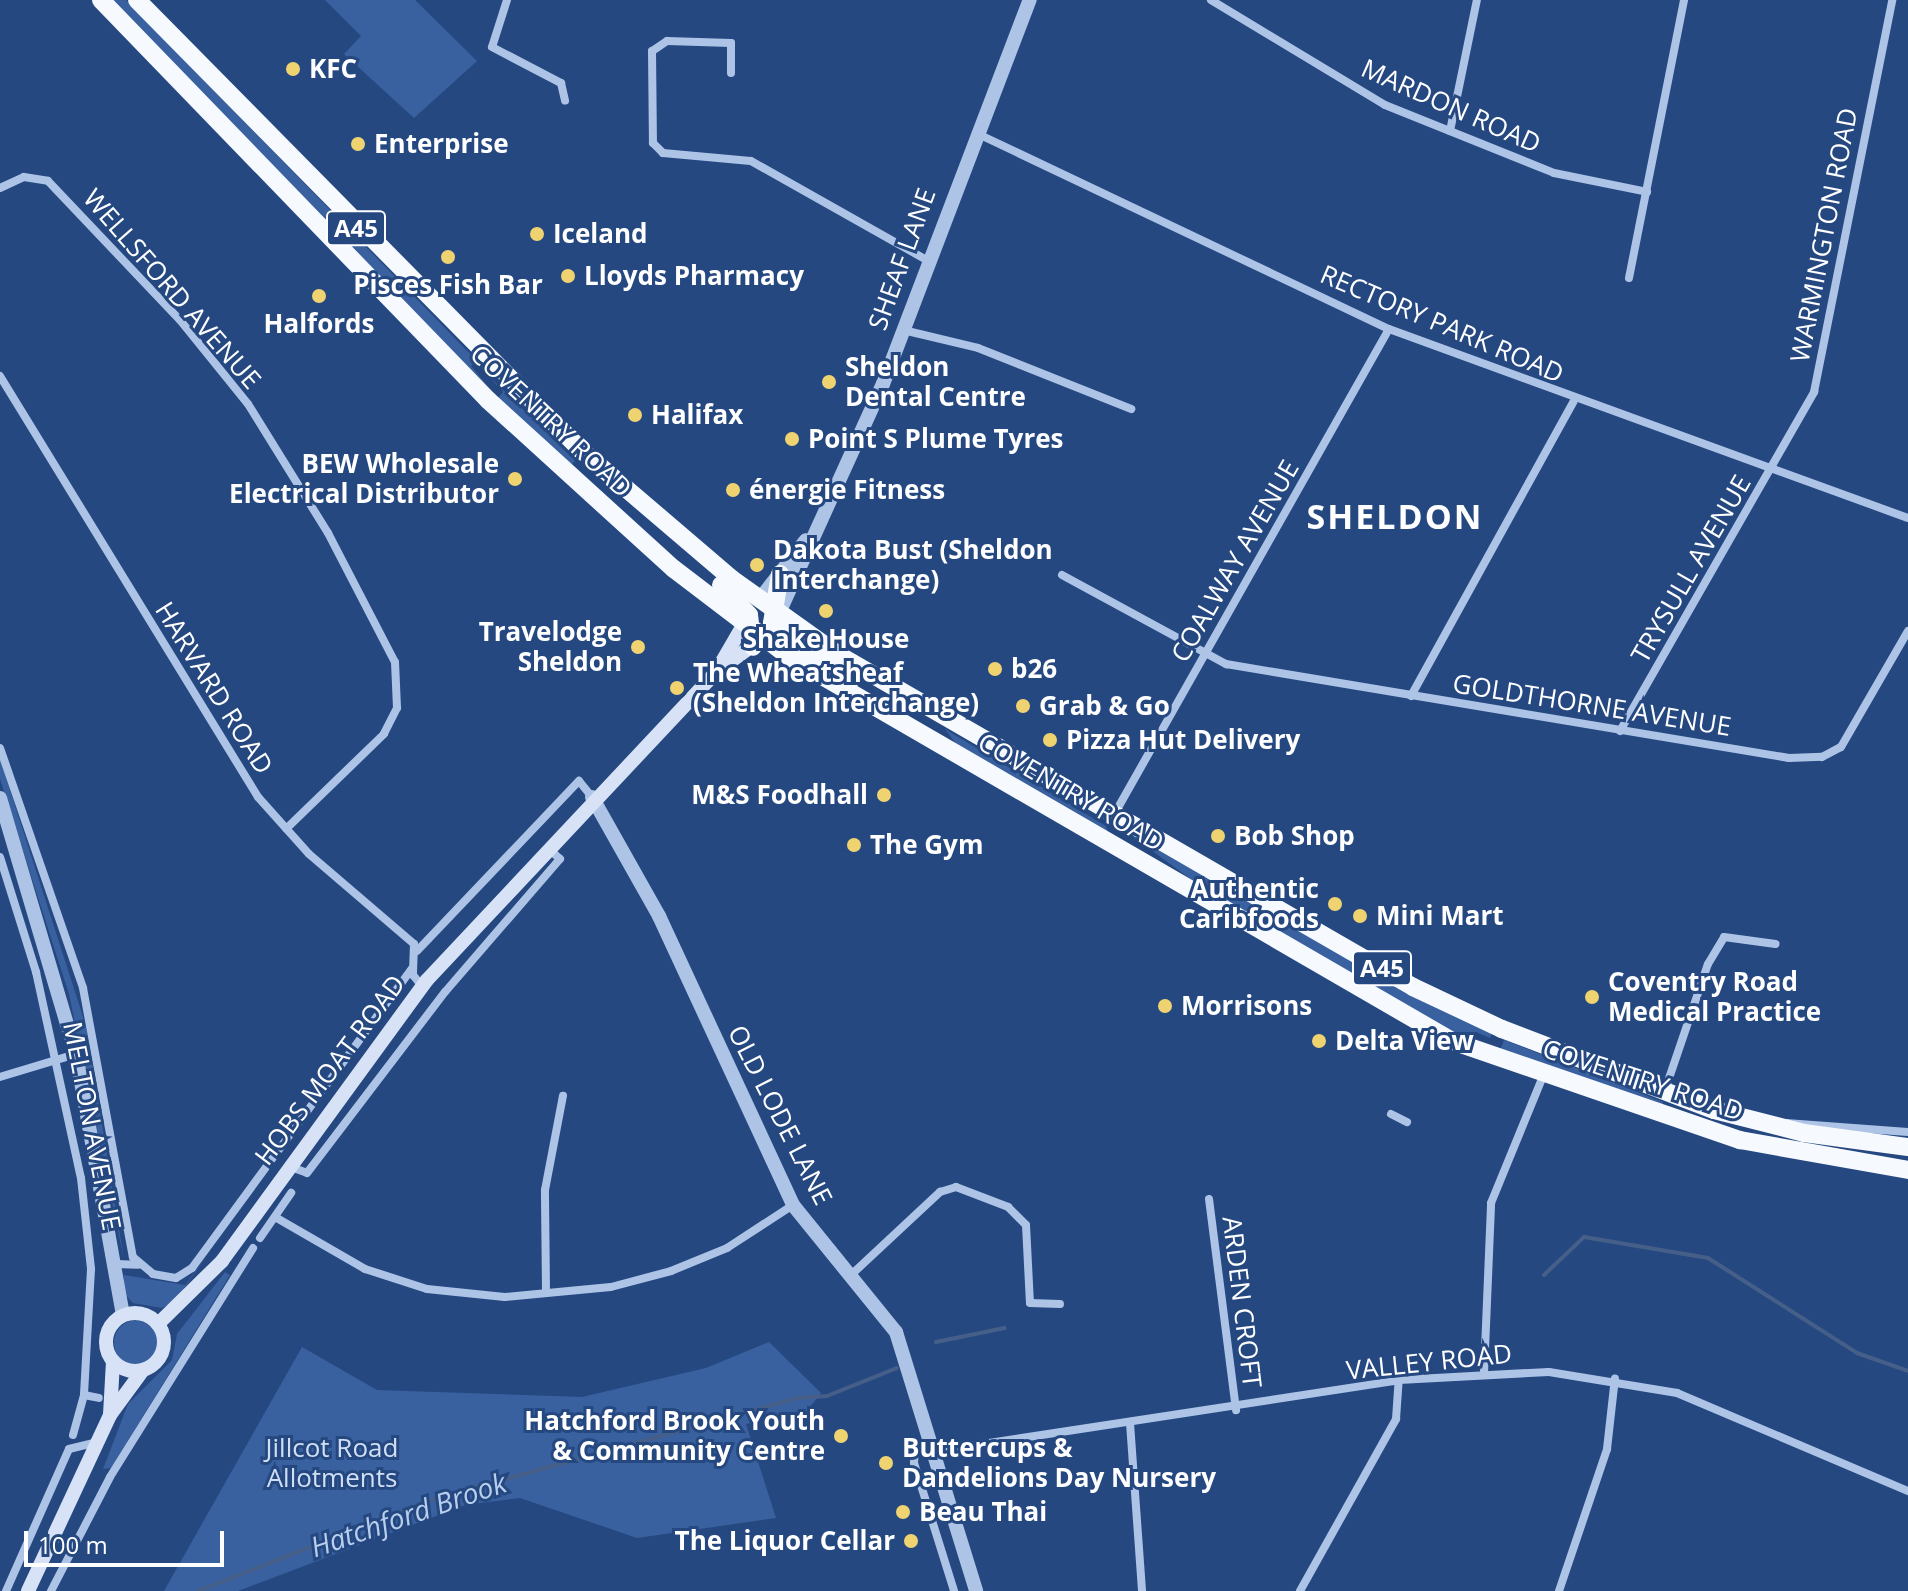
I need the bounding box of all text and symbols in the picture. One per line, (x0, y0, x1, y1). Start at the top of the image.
place label: KFC (309, 53, 357, 85)
street label: MARDON ROAD (1357, 53, 1545, 159)
marker: KFC (284, 60, 302, 78)
street label: WARMINGTON ROAD (1784, 105, 1864, 365)
place label: Enterprise (374, 128, 509, 160)
marker: Enterprise (349, 135, 367, 153)
street label: WELLSFORD AVENUE (77, 183, 267, 395)
street label: SHEAF LANE (862, 184, 942, 334)
road number: A45 (324, 208, 388, 248)
place label: Iceland (553, 218, 648, 250)
marker: Iceland (528, 225, 546, 243)
marker: Pisces Fish Bar (439, 248, 457, 266)
street label: RECTORY PARK ROAD (1316, 259, 1568, 389)
place label: Lloyds Pharmacy (584, 260, 804, 292)
marker: Lloyds Pharmacy (559, 267, 577, 285)
place label: Pisces Fish Bar (353, 269, 543, 301)
marker: Halfords (310, 287, 328, 305)
place label: Halfords (264, 308, 374, 340)
street label: COVENTRY ROAD (464, 338, 638, 504)
place label: Sheldon Dental Centre (845, 351, 1026, 412)
marker: Sheldon Dental Centre (820, 373, 838, 391)
place label: Halifax (651, 399, 743, 431)
marker: Halifax (626, 406, 644, 424)
place label: Point S Plume Tyres (808, 423, 1063, 455)
marker: Point S Plume Tyres (783, 430, 801, 448)
place label: BEW Wholesale Electrical Distributor (229, 448, 499, 510)
street label: COALWAY AVENUE (1165, 455, 1305, 667)
marker: BEW Wholesale Electrical Distributor (506, 470, 524, 488)
street label: TRYSULL AVENUE (1625, 470, 1757, 668)
place label: énergie Fitness (749, 474, 945, 506)
marker: énergie Fitness (724, 481, 742, 499)
district label: SHELDON (1307, 497, 1483, 537)
place label: Dakota Bust (Sheldon Interchange) (773, 534, 1053, 596)
marker: Dakota Bust (Sheldon Interchange) (748, 556, 766, 574)
street label: HARVARD ROAD (149, 596, 279, 780)
marker: Shake House (817, 602, 835, 620)
place label: Travelodge Sheldon (479, 616, 622, 678)
place label: Shake House (743, 623, 909, 655)
marker: Travelodge Sheldon (629, 638, 647, 656)
place label: b26 (1011, 653, 1057, 685)
place label: The Wheatsheaf (Sheldon Interchange) (693, 657, 979, 718)
marker: b26 (986, 660, 1004, 678)
street label: GOLDTHORNE AVENUE (1451, 668, 1733, 742)
marker: The Wheatsheaf (Sheldon Interchange) (668, 679, 686, 697)
place label: Grab & Go (1039, 690, 1170, 722)
marker: Grab & Go (1014, 697, 1032, 715)
place label: Pizza Hut Delivery (1066, 724, 1300, 756)
street label: COVENTRY ROAD (973, 726, 1169, 858)
marker: Pizza Hut Delivery (1041, 731, 1059, 749)
place label: M&S Foodhall (691, 779, 868, 811)
marker: M&S Foodhall (875, 786, 893, 804)
place label: Bob Shop (1234, 820, 1355, 852)
marker: Bob Shop (1209, 827, 1227, 845)
place label: The Gym (870, 829, 983, 861)
marker: The Gym (845, 836, 863, 854)
place label: Authentic Caribfoods (1179, 873, 1319, 934)
marker: Authentic Caribfoods (1326, 895, 1344, 913)
place label: Mini Mart (1376, 900, 1504, 932)
marker: Mini Mart (1351, 907, 1369, 925)
road number: A45 (1350, 948, 1414, 988)
place label: Coventry Road Medical Practice (1608, 966, 1821, 1028)
street label: HOBS MOAT ROAD (248, 969, 412, 1171)
marker: Coventry Road Medical Practice (1583, 988, 1601, 1006)
place label: Morrisons (1181, 990, 1312, 1022)
marker: Morrisons (1156, 997, 1174, 1015)
street label: MELTON AVENUE (56, 1019, 128, 1233)
street label: OLD LODE LANE (721, 1020, 839, 1210)
place label: Delta View (1335, 1025, 1474, 1057)
marker: Delta View (1310, 1032, 1328, 1050)
street label: COVENTRY ROAD (1539, 1033, 1747, 1127)
street label: ARDEN CROFT (1216, 1214, 1268, 1390)
street label: VALLEY ROAD (1345, 1338, 1513, 1386)
place label: Hatchford Brook Youth & Community Centre (524, 1405, 825, 1466)
marker: Hatchford Brook Youth & Community Centre (832, 1427, 850, 1445)
park label: Jillcot Road Allotments (266, 1432, 398, 1494)
place label: Buttercups & Dandelions Day Nursery (902, 1432, 1216, 1494)
marker: Buttercups & Dandelions Day Nursery (877, 1454, 895, 1472)
water label: Hatchford Brook (306, 1465, 510, 1563)
place label: Beau Thai (919, 1496, 1047, 1528)
marker: Beau Thai (894, 1503, 912, 1521)
scale bar (28, 1515, 228, 1565)
place label: The Liquor Cellar (675, 1525, 895, 1557)
text: 100 m (38, 1528, 108, 1561)
marker: The Liquor Cellar (902, 1532, 920, 1550)

